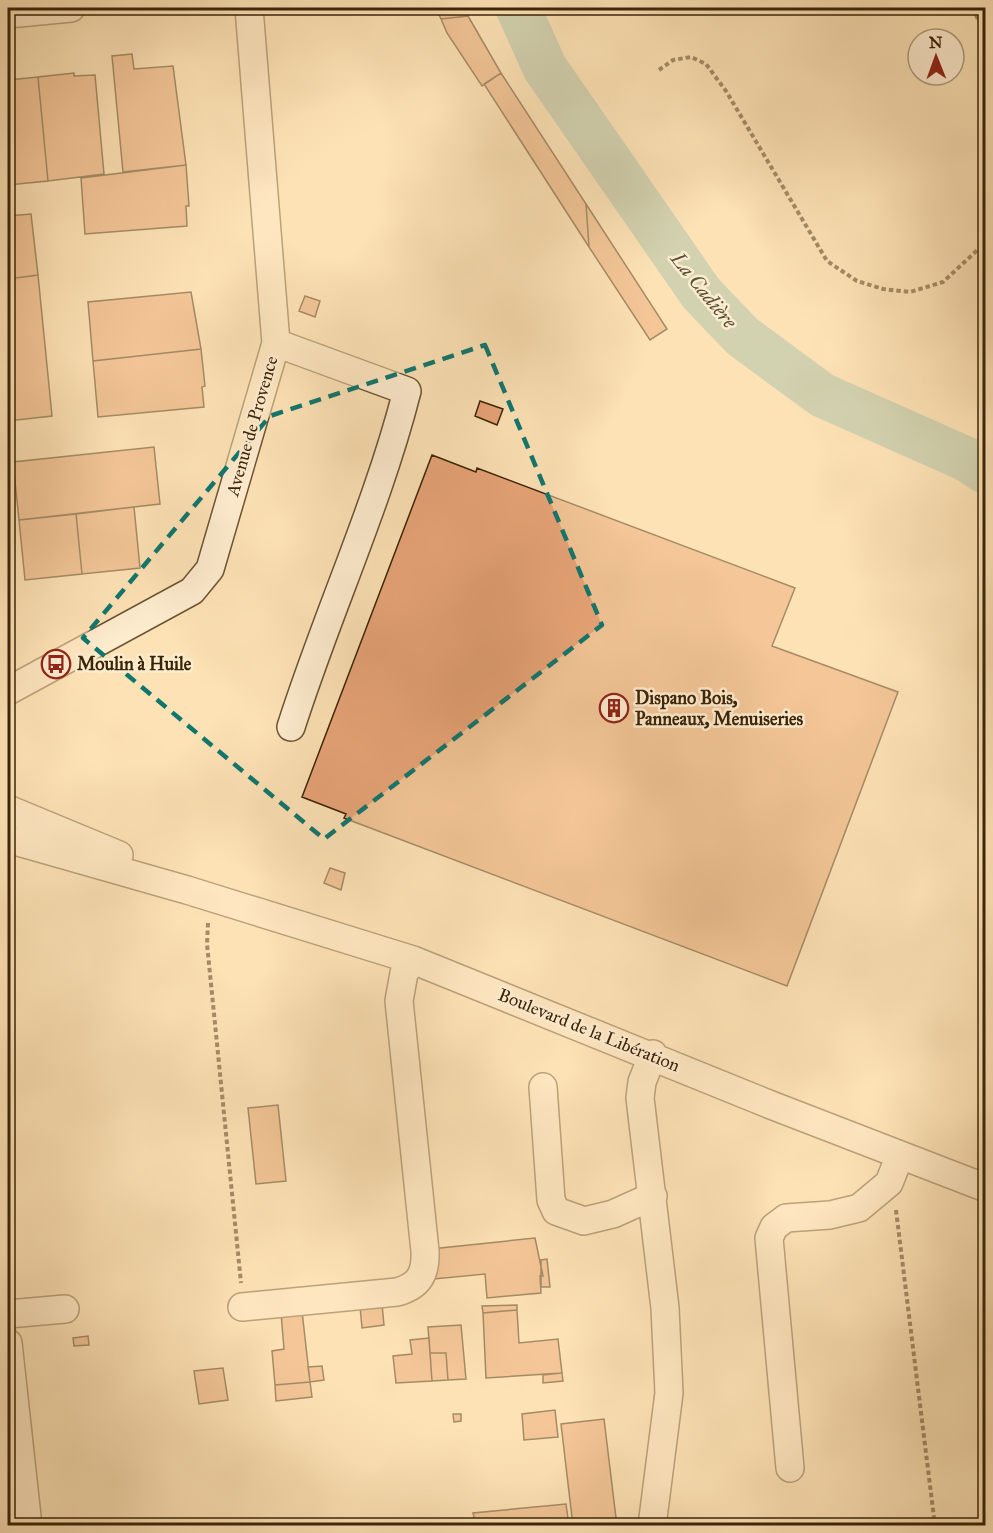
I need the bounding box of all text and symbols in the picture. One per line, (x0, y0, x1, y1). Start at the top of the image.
north arrow (906, 27, 966, 87)
text: N (929, 33, 943, 52)
water label: La Cadière (665, 246, 742, 333)
street label: Avenue de Provence (221, 353, 283, 500)
bus stop icon: Moulin à Huile (40, 648, 72, 680)
place label: Moulin à Huile (77, 653, 192, 675)
place label: Dispano Bois, Panneaux, Menuiseries (635, 687, 804, 730)
building icon: Dispano Bois, Panneaux, Menuiseries (598, 692, 630, 724)
street label: Boulevard de la Libération (495, 983, 683, 1077)

